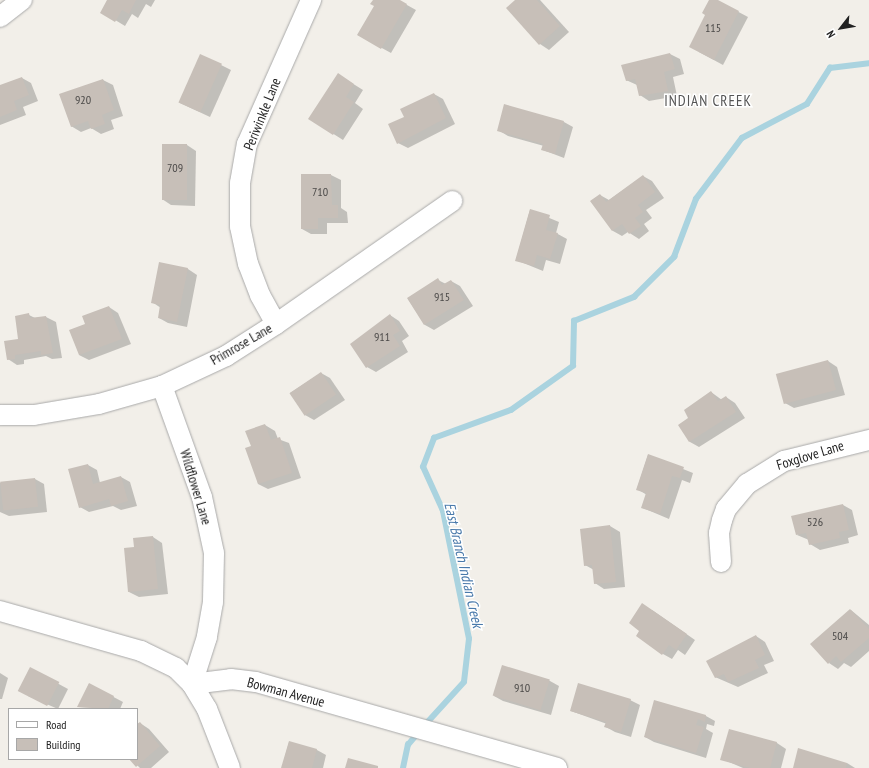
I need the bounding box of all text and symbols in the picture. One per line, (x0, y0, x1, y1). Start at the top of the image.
north arrow (821, 8, 861, 48)
house number: 115 (705, 21, 721, 35)
text: N (823, 28, 838, 40)
street label: Periwinkle Lane (240, 75, 284, 153)
district label: INDIAN CREEK (664, 92, 752, 110)
house number: 920 (75, 93, 91, 107)
house number: 709 (167, 161, 183, 175)
house number: 710 (312, 185, 328, 199)
house number: 915 (434, 290, 450, 304)
street label: Primrose Lane (207, 320, 275, 368)
house number: 911 (374, 330, 390, 344)
street label: Foxglove Lane (774, 437, 846, 473)
street label: Wildflower Lane (177, 447, 215, 527)
water label: East Branch Indian Creek (441, 501, 487, 629)
house number: 526 (807, 515, 823, 529)
house number: 504 (832, 629, 848, 643)
street label: Bowman Avenue (245, 674, 327, 710)
house number: 910 (514, 681, 530, 695)
legend (8, 708, 138, 760)
text: Road (46, 717, 66, 732)
text: Building (46, 737, 81, 752)

